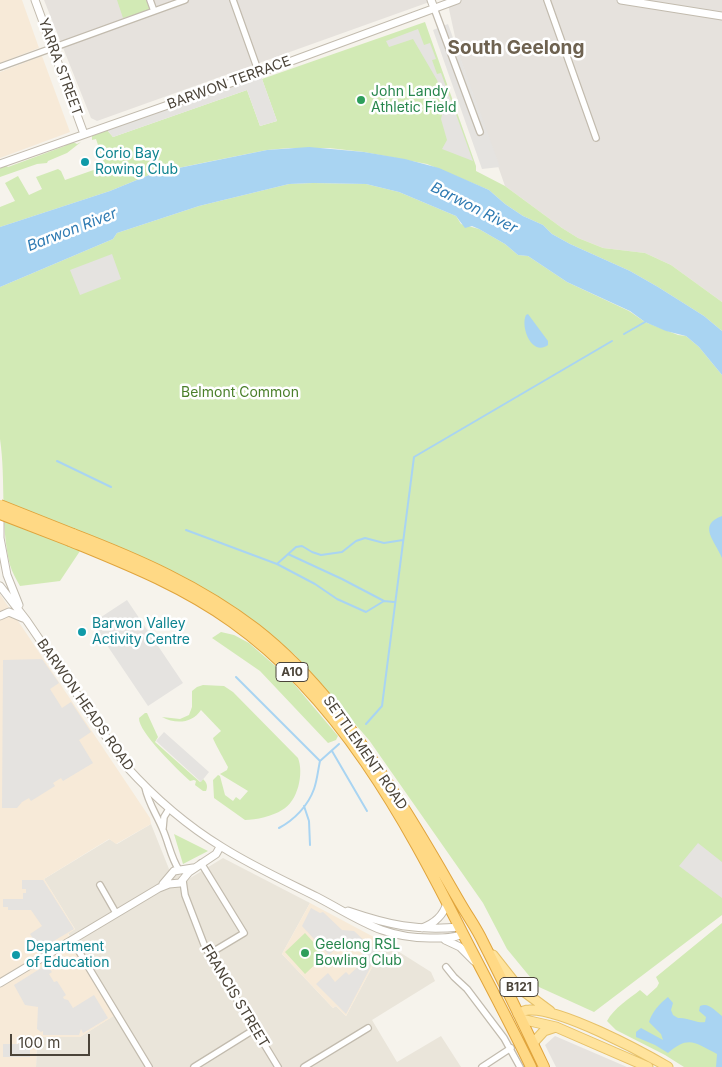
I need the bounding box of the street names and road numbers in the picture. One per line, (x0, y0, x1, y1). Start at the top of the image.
street label: YARRA STREET (35, 16, 85, 118)
street label: BARWON TERRACE (165, 53, 293, 113)
street label: BARWON HEADS ROAD (33, 636, 137, 774)
road number: A10 (276, 662, 308, 682)
street label: SETTLEMENT ROAD (319, 693, 411, 813)
street label: FRANCIS STREET (198, 941, 272, 1051)
road number: B121 (500, 978, 538, 996)

